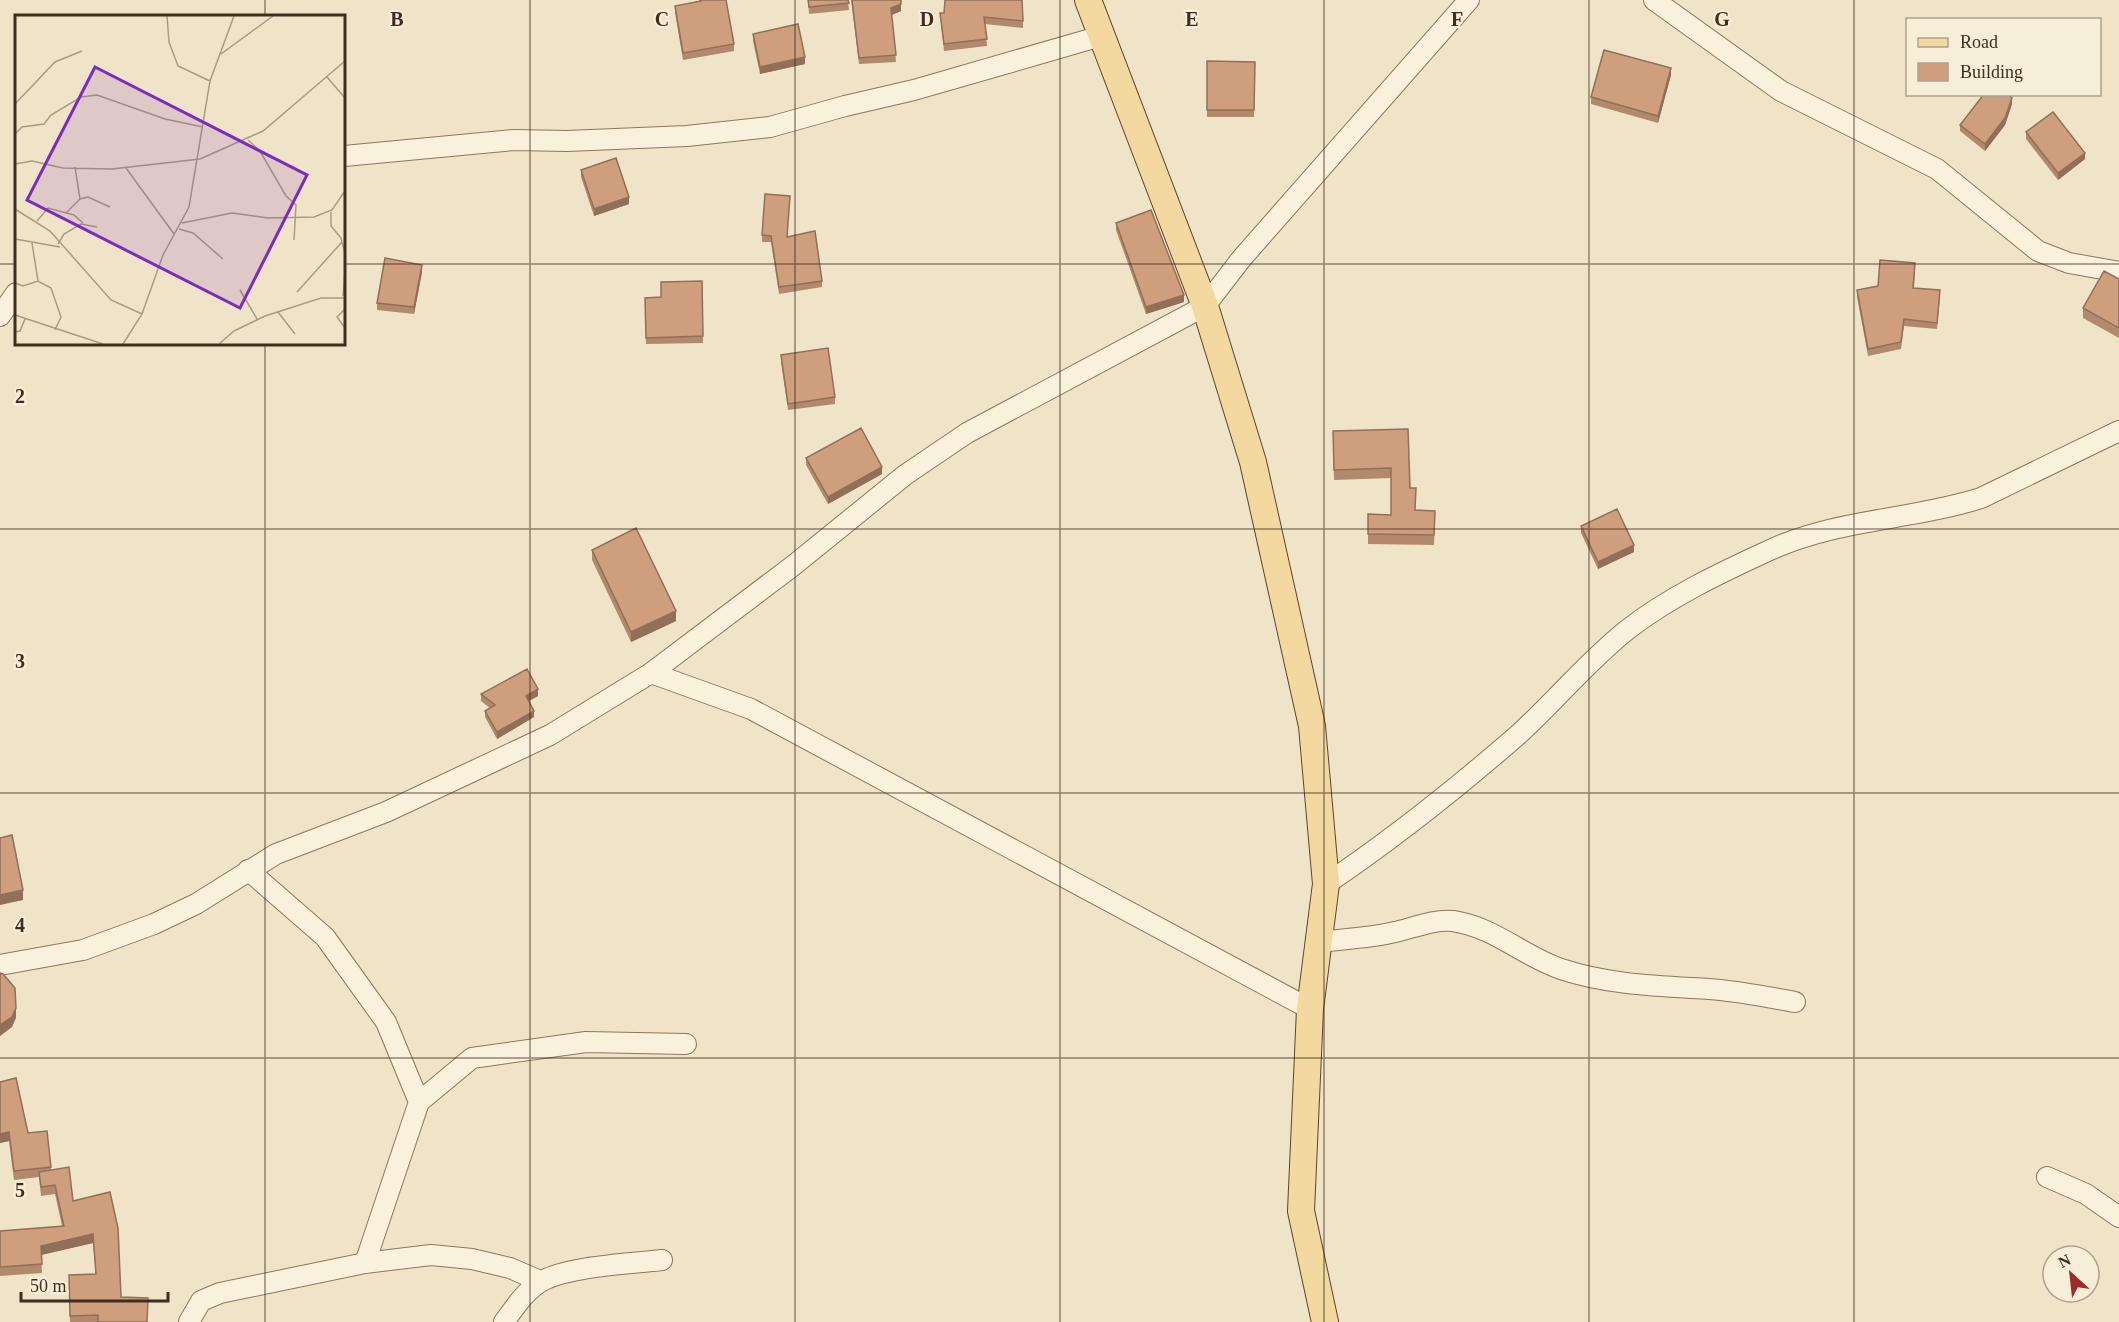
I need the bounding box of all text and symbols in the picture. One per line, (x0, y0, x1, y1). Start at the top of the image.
text: B (390, 8, 404, 30)
text: C (655, 8, 669, 30)
text: D (920, 8, 934, 30)
text: E (1185, 8, 1199, 30)
text: F (1451, 8, 1463, 30)
text: G (1714, 8, 1730, 30)
inset map (15, 15, 345, 345)
legend (1906, 18, 2101, 96)
text: Road (1960, 32, 1998, 52)
text: Building (1960, 62, 2023, 82)
text: 2 (15, 385, 25, 407)
text: 3 (15, 650, 25, 672)
text: 4 (15, 914, 25, 936)
text: 5 (15, 1179, 25, 1201)
north arrow (2041, 1244, 2101, 1304)
text: N (2055, 1251, 2074, 1271)
scale bar (21, 1265, 168, 1303)
text: 50 m (30, 1276, 67, 1296)

